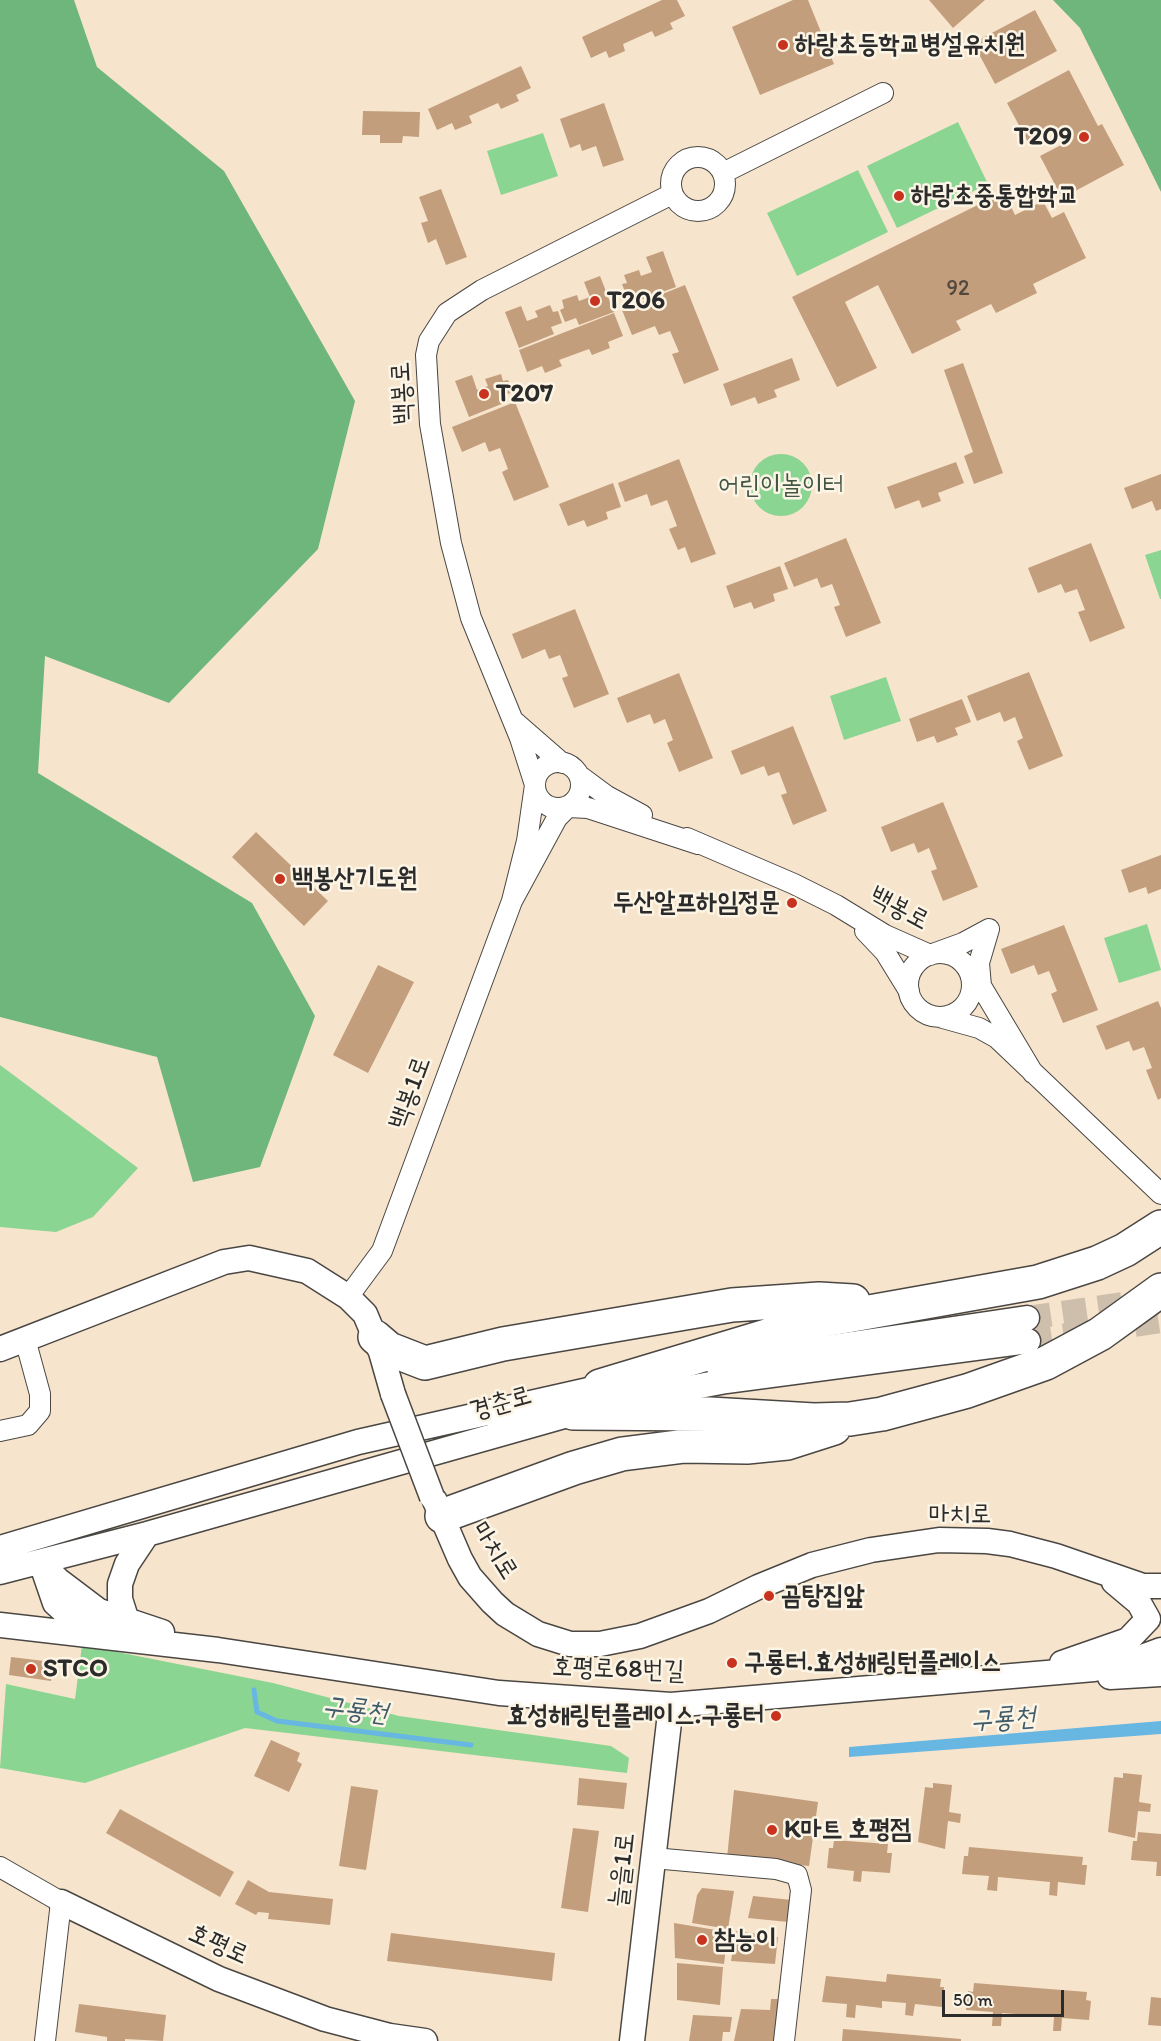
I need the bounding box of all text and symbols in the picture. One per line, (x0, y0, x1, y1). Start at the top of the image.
place label: 하랑초등학교병설유치원 (795, 29, 1025, 61)
marker: 하랑초등학교병설유치원 (776, 38, 790, 52)
place label: T209 (1014, 121, 1072, 153)
marker: T209 (1077, 130, 1091, 144)
place label: 하랑초중통합학교 (911, 180, 1078, 212)
marker: 하랑초중통합학교 (892, 189, 906, 203)
house number: 92 (946, 276, 970, 302)
place label: T206 (607, 285, 665, 317)
marker: T206 (588, 294, 602, 308)
street label: 백봉로 (386, 361, 420, 425)
place label: T207 (496, 378, 553, 410)
marker: T207 (477, 387, 491, 401)
park label: 어린이놀이터 (718, 470, 844, 502)
place label: 백봉산기도원 (292, 863, 418, 895)
marker: 백봉산기도원 (273, 872, 287, 886)
street label: 백봉로 (864, 880, 934, 938)
place label: 두산알프하임정문 (613, 887, 780, 919)
marker: 두산알프하임정문 (785, 896, 799, 910)
street label: 백봉1로 (384, 1053, 438, 1133)
street label: 경춘로 (467, 1380, 535, 1428)
street label: 마치로 (929, 1499, 991, 1531)
street label: 마치로 (464, 1516, 524, 1586)
place label: 곰탕집앞 (781, 1580, 865, 1612)
marker: 곰탕집앞 (762, 1589, 776, 1603)
place label: 구룡터.효성해링턴플레이스 (744, 1647, 1001, 1679)
street label: 호평로68번길 (551, 1652, 685, 1688)
place label: STCO (43, 1653, 108, 1685)
marker: 구룡터.효성해링턴플레이스 (725, 1656, 739, 1670)
marker: STCO (24, 1662, 38, 1676)
water label: 구룡천 (321, 1691, 389, 1731)
place label: 효성해링턴플레이스.구룡터 (507, 1700, 764, 1732)
water label: 구룡천 (969, 1702, 1037, 1738)
marker: 효성해링턴플레이스.구룡터 (769, 1709, 783, 1723)
place label: K마트 호평점 (784, 1814, 911, 1846)
marker: K마트 호평점 (765, 1823, 779, 1837)
street label: 늘을1로 (604, 1831, 642, 1909)
street label: 호평로 (183, 1918, 253, 1972)
place label: 참능이 (714, 1924, 777, 1956)
marker: 참능이 (695, 1933, 709, 1947)
scale bar (945, 1978, 1066, 2016)
text: 50 m (953, 1989, 993, 2011)

